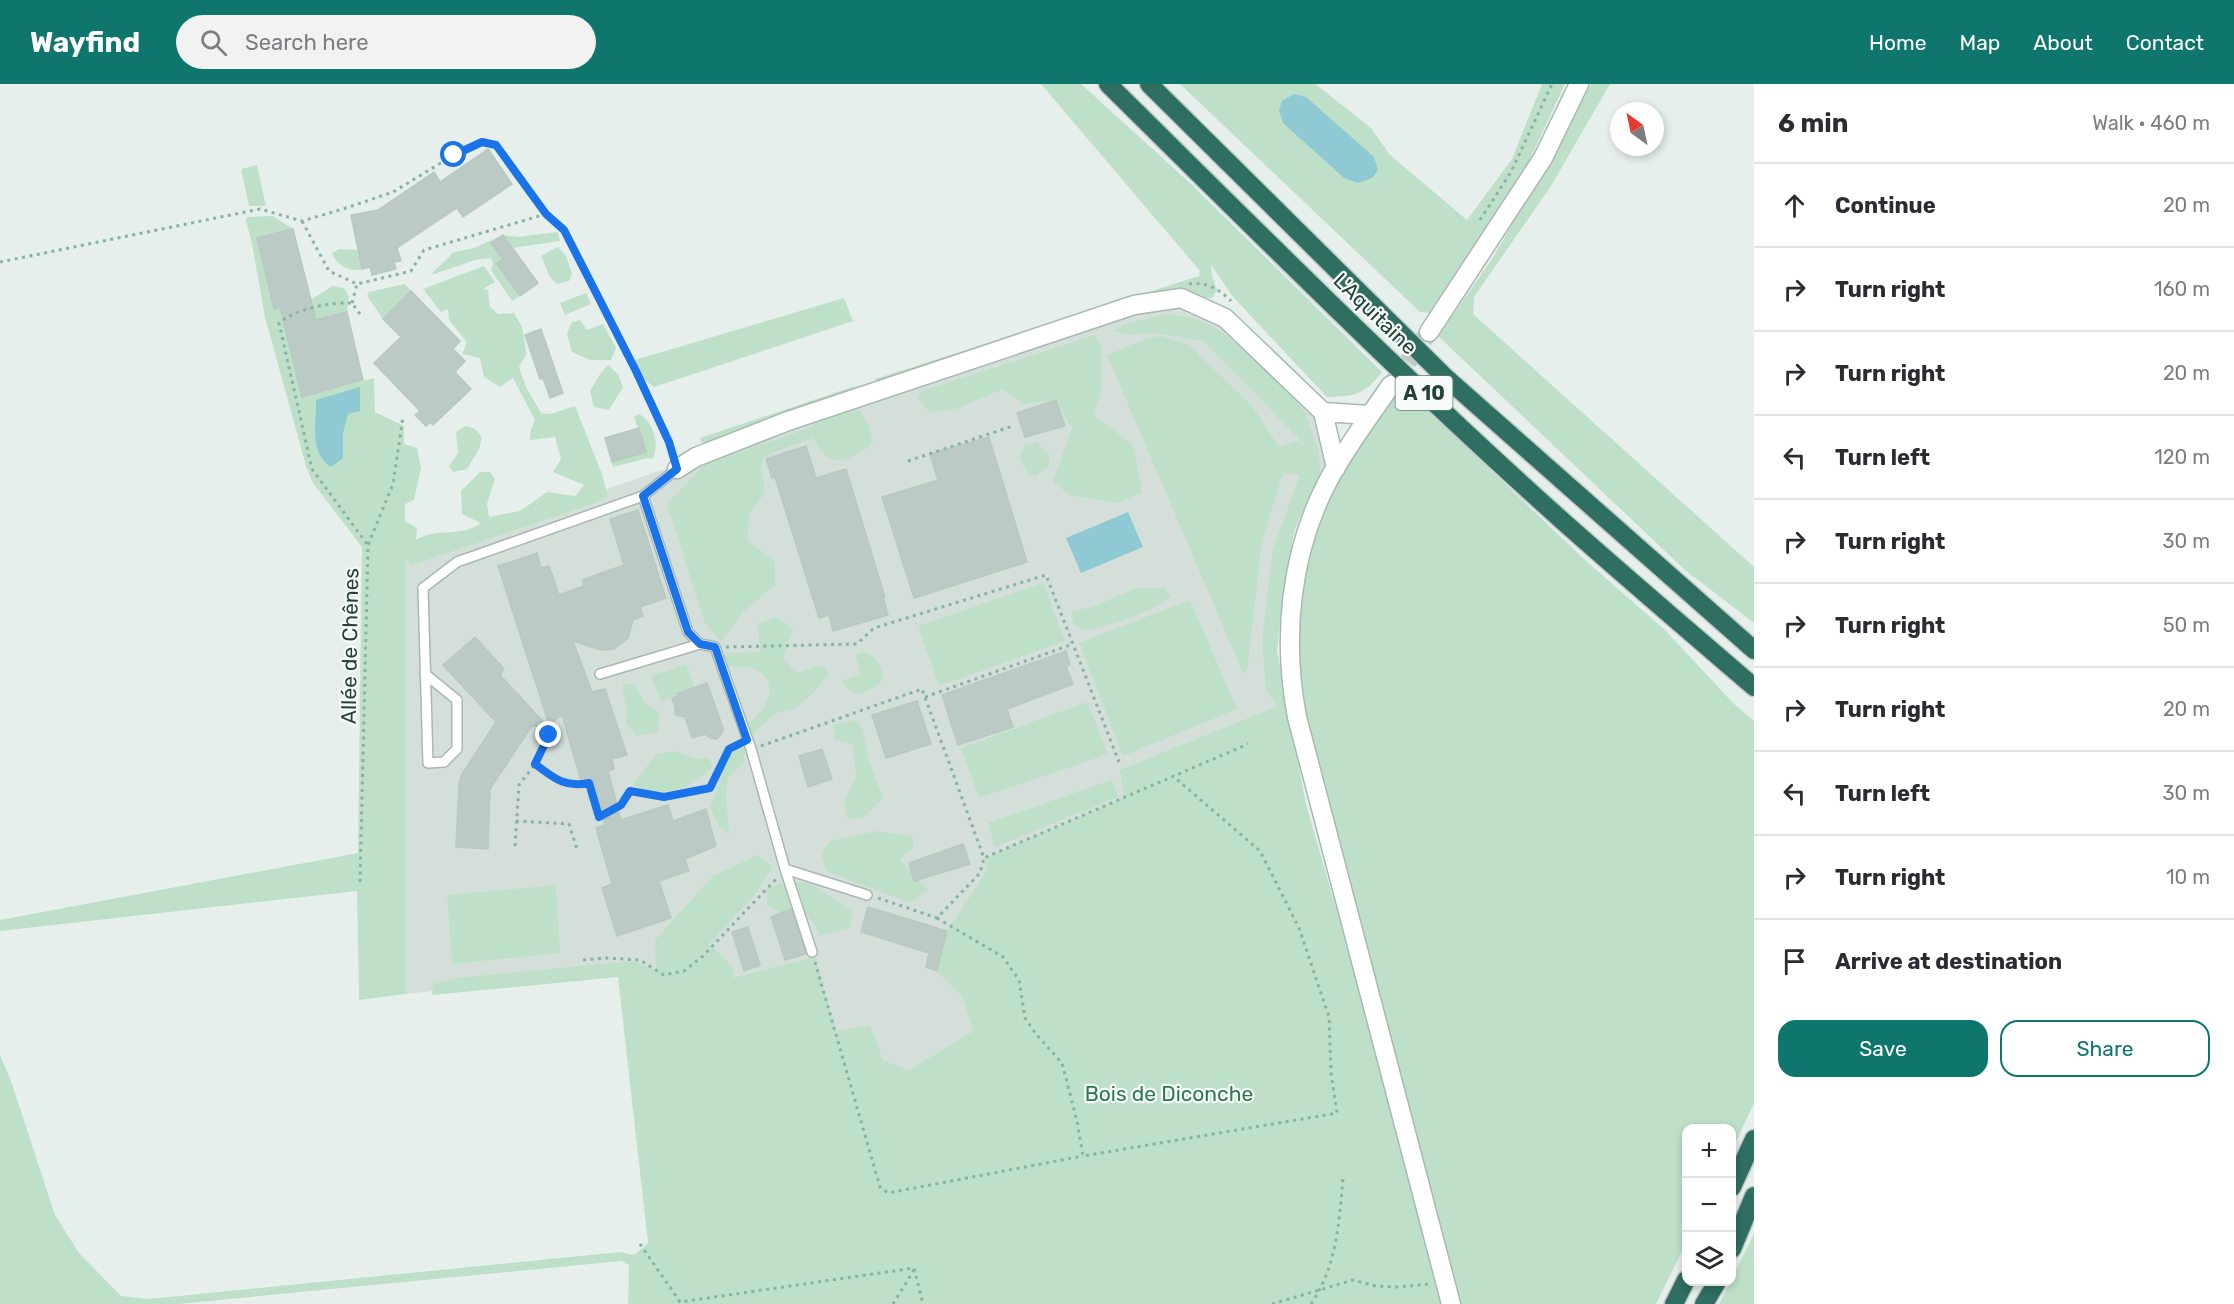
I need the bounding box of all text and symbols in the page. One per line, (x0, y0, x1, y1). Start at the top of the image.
search box (176, 15, 596, 69)
text: Wayfind (30, 26, 140, 59)
icon: search (197, 26, 230, 59)
text: Search here (245, 29, 369, 56)
text: Home (1869, 30, 1926, 55)
text: Map (1959, 30, 2000, 55)
text: About (2033, 30, 2093, 55)
text: Contact (2126, 30, 2204, 55)
north arrow (1610, 102, 1664, 156)
text: 6 min (1778, 108, 1848, 139)
text: Walk · 460 m (2092, 111, 2210, 135)
route start (440, 141, 466, 167)
icon: ahead (1778, 189, 1811, 222)
text: Continue (1835, 192, 1936, 219)
text: 20 m (2163, 193, 2210, 217)
street label: L'Aquitaine (1328, 268, 1422, 360)
icon: right (1778, 273, 1811, 306)
text: Turn right (1835, 276, 1945, 303)
text: 160 m (2154, 277, 2210, 301)
icon: right (1778, 357, 1811, 390)
text: Turn right (1835, 360, 1945, 387)
text: 20 m (2163, 361, 2210, 385)
road number: A 10 (1396, 376, 1452, 410)
icon: left (1778, 441, 1811, 474)
text: Turn left (1835, 444, 1930, 471)
text: 120 m (2154, 445, 2210, 469)
icon: right (1778, 525, 1811, 558)
text: Turn right (1835, 528, 1945, 555)
text: 30 m (2163, 529, 2210, 553)
street label: Allée de Chênes (336, 568, 363, 724)
icon: right (1778, 609, 1811, 642)
text: Turn right (1835, 612, 1945, 639)
text: 50 m (2163, 613, 2210, 637)
icon: right (1778, 693, 1811, 726)
text: Turn right (1835, 696, 1945, 723)
text: 20 m (2163, 697, 2210, 721)
route end (535, 721, 561, 747)
icon: left (1778, 777, 1811, 810)
text: Turn left (1835, 780, 1930, 807)
text: 30 m (2163, 781, 2210, 805)
icon: right (1778, 861, 1811, 894)
text: Turn right (1835, 864, 1945, 891)
text: 10 m (2166, 865, 2210, 889)
icon: arrive (1778, 945, 1811, 978)
text: Arrive at destination (1835, 948, 2062, 975)
button: Save (1778, 1020, 1988, 1077)
button: Share (2000, 1020, 2210, 1077)
park label: Bois de Diconche (1085, 1081, 1253, 1106)
map controls (1682, 1124, 1736, 1286)
button: + (1682, 1124, 1736, 1178)
button: − (1682, 1178, 1736, 1232)
button: layers (1682, 1232, 1736, 1286)

